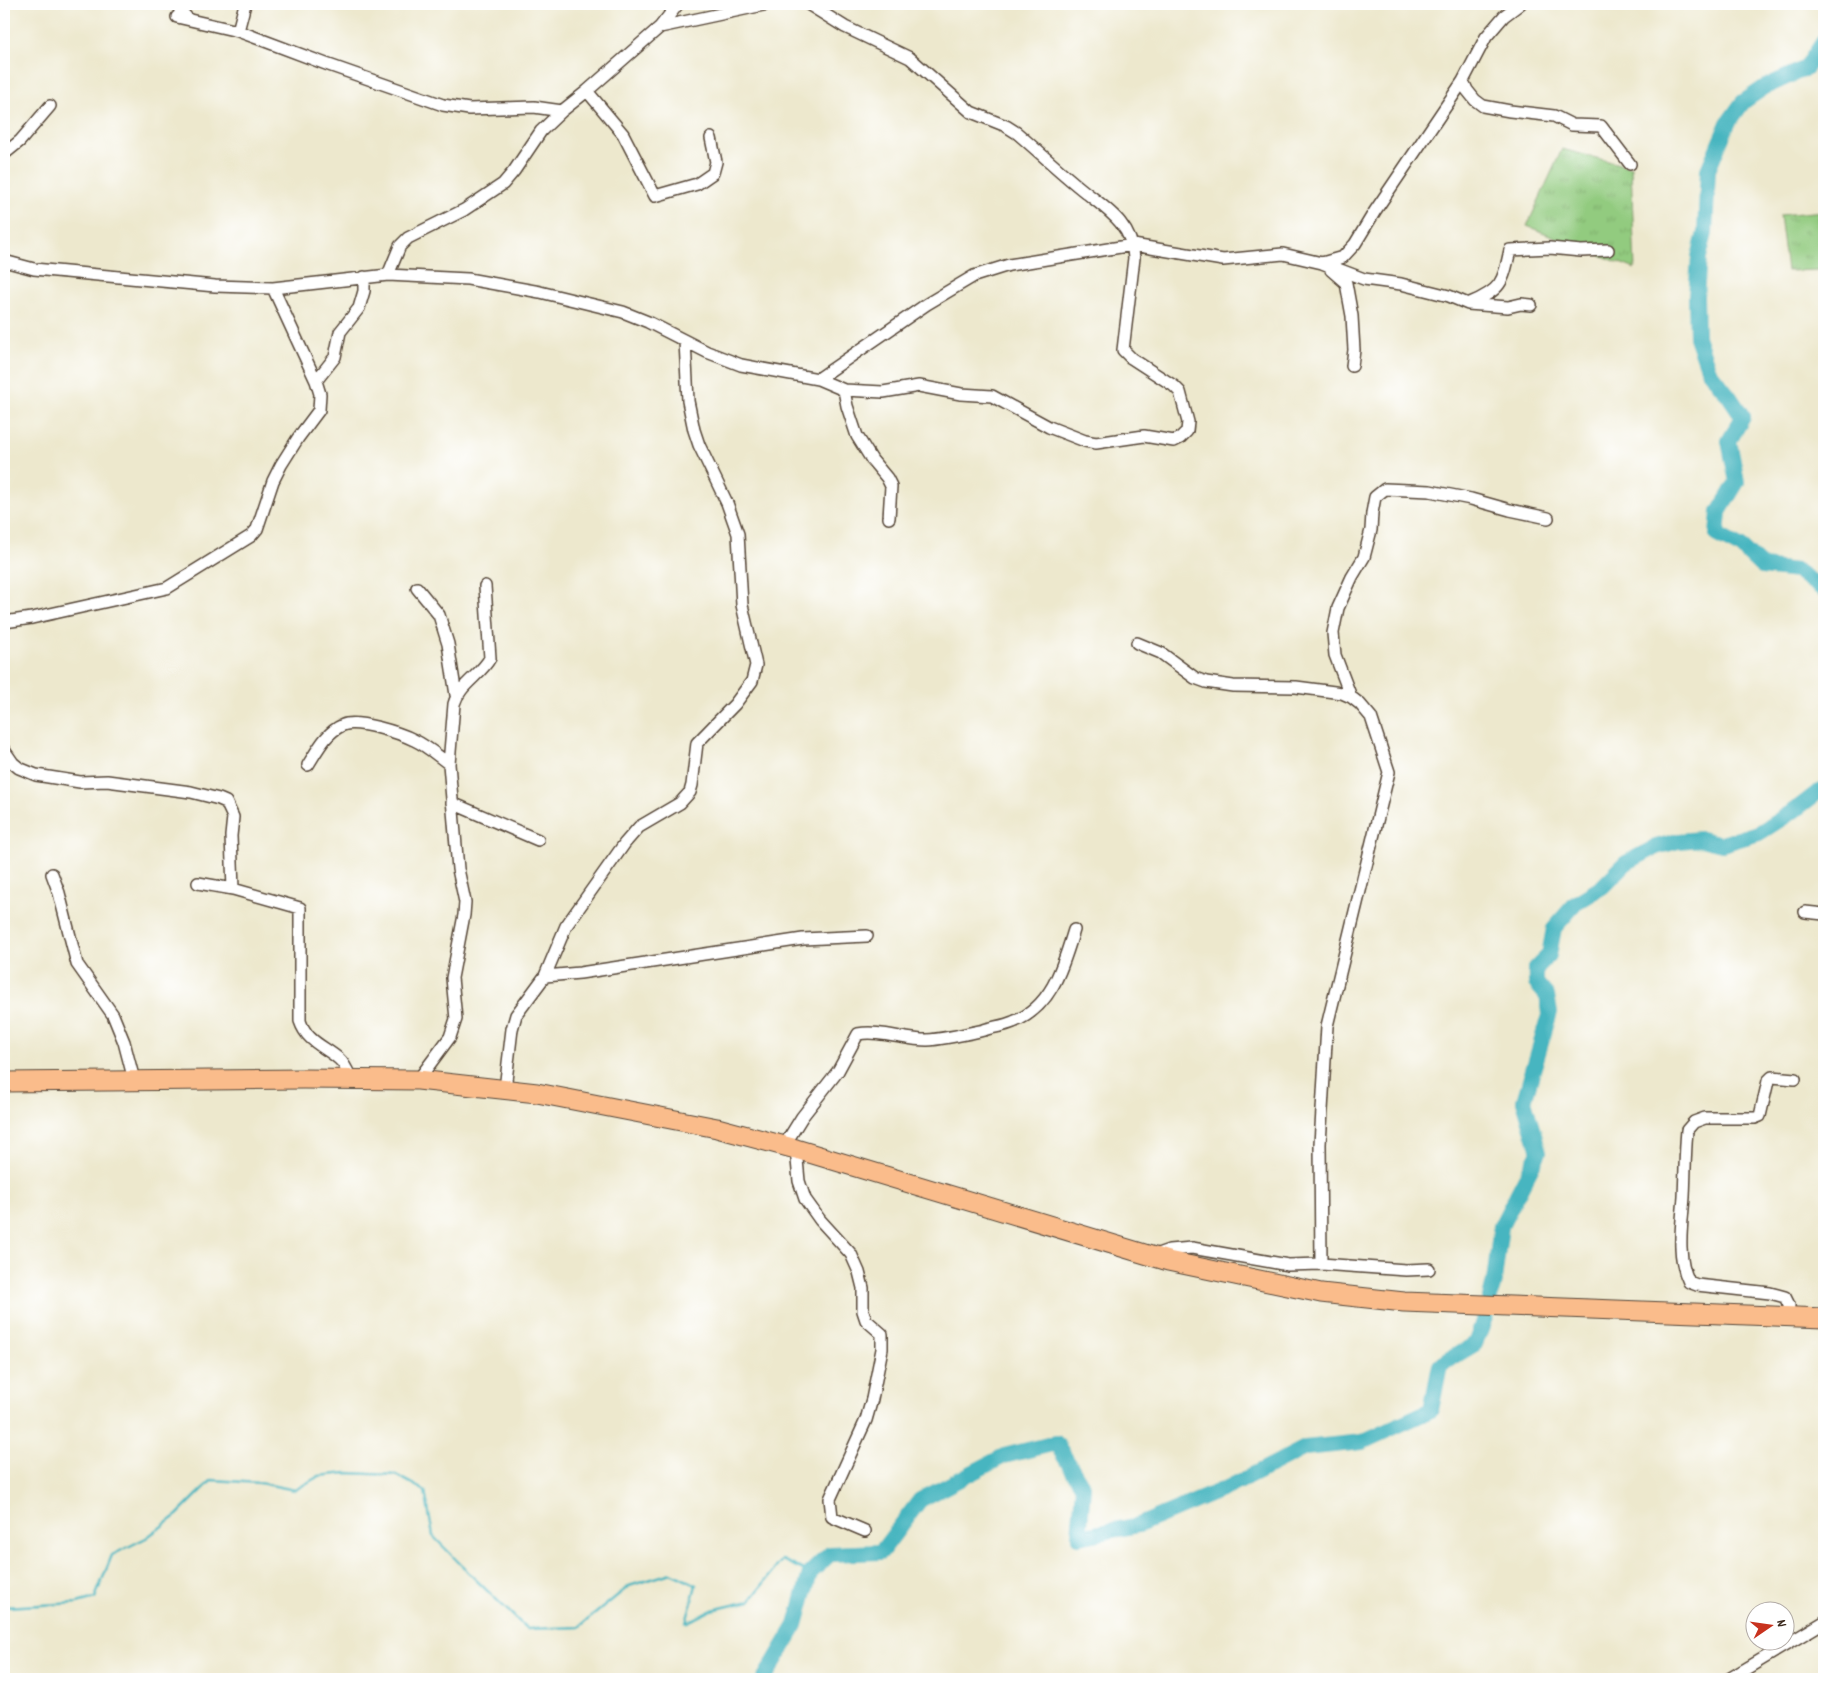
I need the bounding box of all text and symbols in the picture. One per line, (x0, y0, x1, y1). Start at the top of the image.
north arrow (1746, 1600, 1796, 1650)
text: N (1770, 1618, 1791, 1629)

